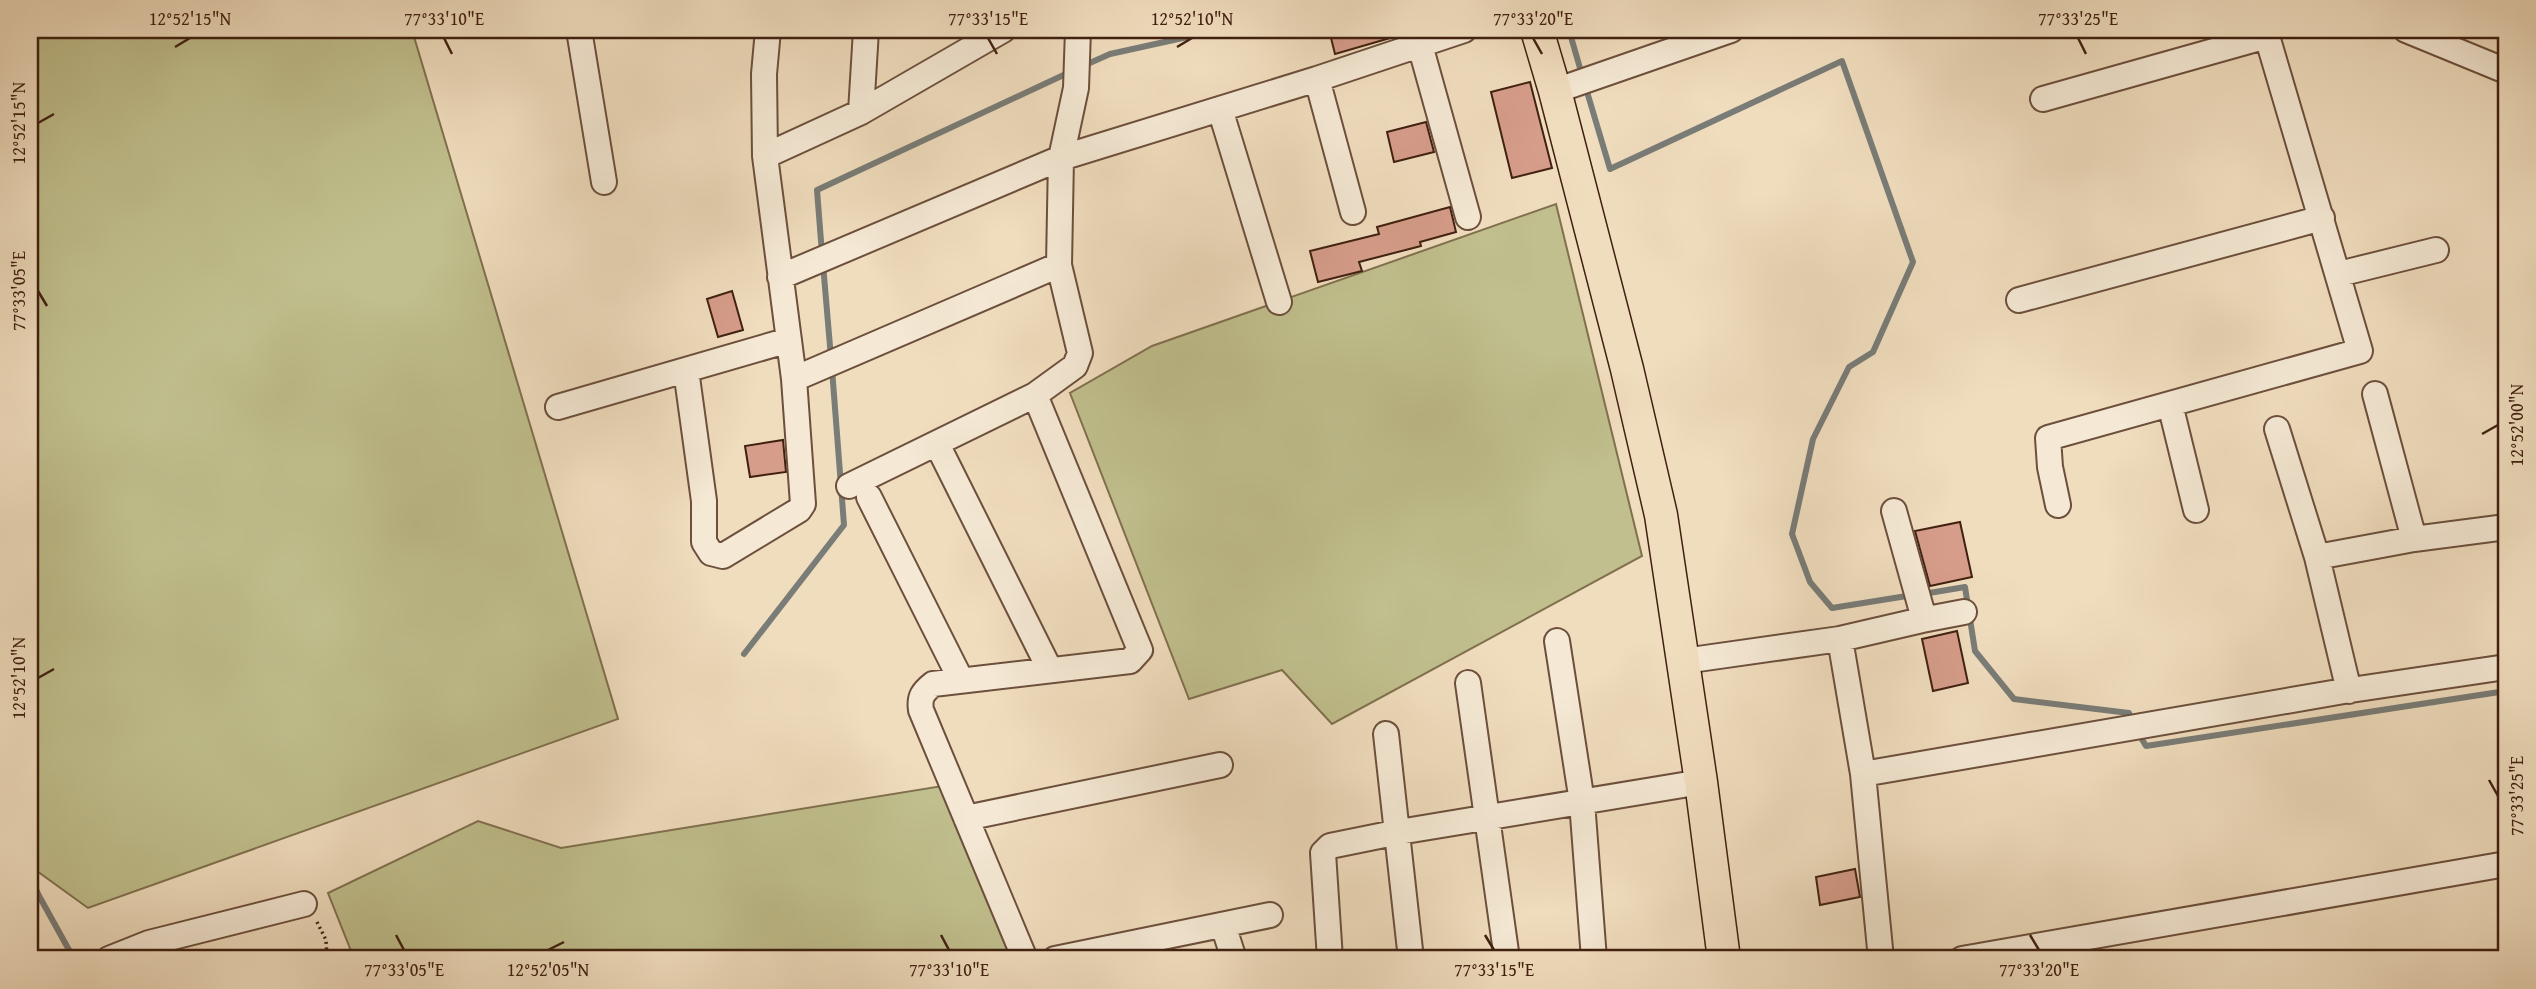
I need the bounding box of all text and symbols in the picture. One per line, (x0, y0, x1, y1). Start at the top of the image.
text: 12°52'15"N (149, 5, 232, 32)
text: 77°33'10"E (404, 5, 484, 32)
text: 77°33'15"E (948, 5, 1028, 32)
text: 12°52'10"N (1151, 5, 1234, 32)
text: 77°33'20"E (1493, 5, 1573, 32)
text: 77°33'25"E (2038, 5, 2118, 32)
text: 12°52'15"N (5, 81, 32, 164)
text: 77°33'05"E (5, 251, 32, 331)
text: 12°52'00"N (2503, 383, 2530, 466)
text: 12°52'10"N (5, 636, 32, 719)
text: 77°33'25"E (2503, 756, 2530, 836)
text: 77°33'05"E (364, 956, 444, 983)
text: 12°52'05"N (507, 956, 590, 983)
text: 77°33'10"E (909, 956, 989, 983)
text: 77°33'15"E (1454, 956, 1534, 983)
text: 77°33'20"E (1999, 956, 2079, 983)

